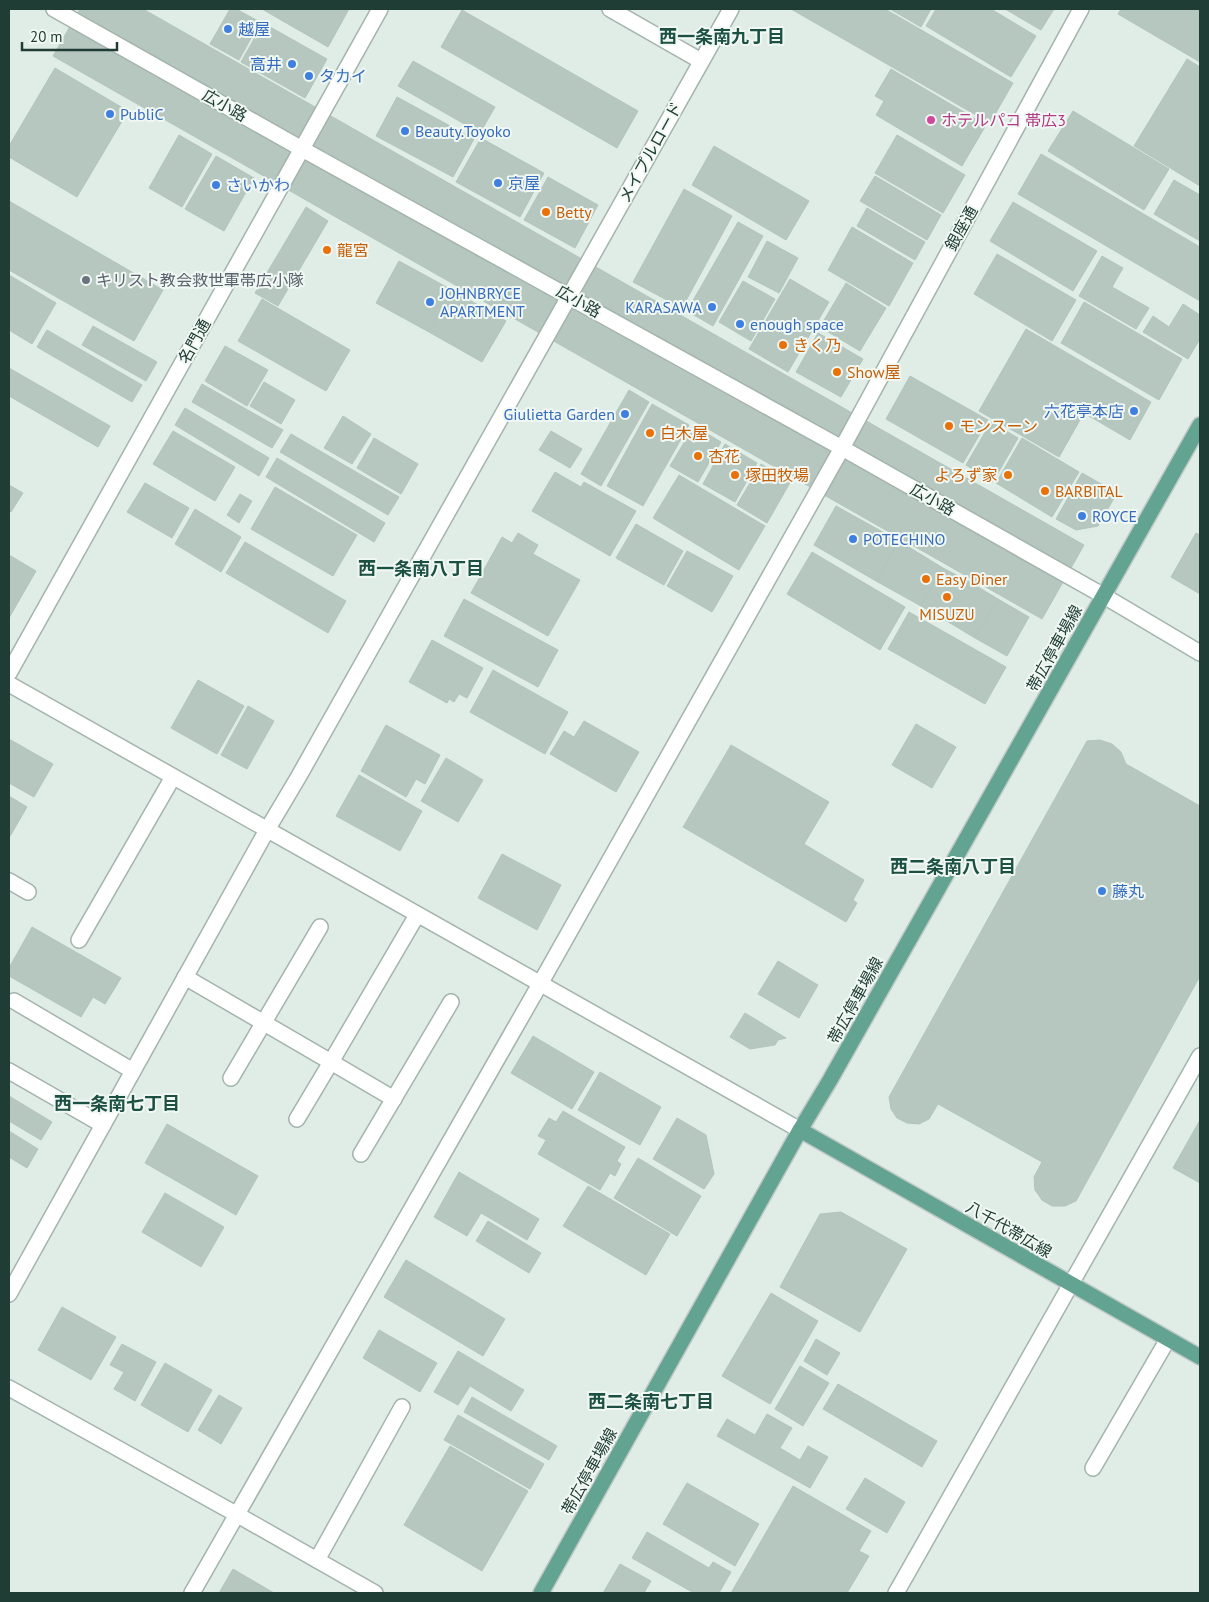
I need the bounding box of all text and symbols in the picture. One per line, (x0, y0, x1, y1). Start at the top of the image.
place label: 越屋 (238, 19, 270, 39)
scale bar (22, 20, 118, 52)
marker: 越屋 (222, 23, 234, 35)
district label: 西一条南九丁目 (659, 25, 785, 48)
text: 20 m (30, 27, 63, 46)
place label: 高井 (250, 54, 282, 74)
marker: 高井 (286, 58, 298, 70)
place label: タカイ (319, 66, 367, 86)
marker: タカイ (303, 70, 315, 82)
street label: 広小路 (199, 85, 251, 125)
street label: メイプルロード (614, 98, 686, 206)
place label: PubliC (120, 104, 164, 124)
marker: PubliC (104, 108, 116, 120)
place label: ホテルパコ 帯広3 (941, 110, 1066, 130)
marker: ホテルパコ 帯広3 (925, 114, 937, 126)
place label: Beauty.Toyoko (415, 121, 511, 141)
marker: Beauty.Toyoko (399, 125, 411, 137)
place label: 京屋 (508, 173, 540, 193)
place label: さいかわ (226, 175, 290, 195)
marker: 京屋 (492, 177, 504, 189)
marker: さいかわ (210, 179, 222, 191)
place label: Betty (556, 202, 592, 222)
street label: 銀座通 (941, 202, 981, 254)
marker: Betty (540, 206, 552, 218)
place label: 龍宮 (337, 240, 369, 260)
marker: 龍宮 (321, 244, 333, 256)
place label: キリスト教会救世軍帯広小隊 (96, 270, 304, 290)
marker: キリスト教会救世軍帯広小隊 (80, 274, 92, 286)
street label: 広小路 (553, 281, 605, 321)
place label: JOHNBRYCE APARTMENT (439, 283, 525, 321)
marker: JOHNBRYCE APARTMENT (424, 296, 436, 308)
place label: KARASAWA (625, 297, 703, 317)
marker: KARASAWA (706, 301, 718, 313)
place label: enough space (750, 314, 844, 334)
street label: 名門通 (174, 315, 214, 367)
marker: enough space (734, 318, 746, 330)
place label: きく乃 (793, 335, 841, 355)
marker: きく乃 (777, 339, 789, 351)
place label: Show屋 (847, 362, 900, 382)
marker: Show屋 (831, 366, 843, 378)
place label: 六花亭本店 (1044, 401, 1124, 421)
place label: Giulietta Garden (503, 404, 615, 424)
marker: 六花亭本店 (1128, 405, 1140, 417)
marker: Giulietta Garden (619, 408, 631, 420)
place label: モンスーン (959, 416, 1038, 436)
marker: モンスーン (943, 420, 955, 432)
place label: 白木屋 (660, 423, 708, 443)
marker: 白木屋 (644, 427, 656, 439)
place label: 杏花 (708, 446, 740, 466)
marker: 杏花 (692, 450, 704, 462)
place label: 塚田牧場 (745, 465, 809, 485)
place label: よろず家 (934, 465, 998, 485)
marker: 塚田牧場 (729, 469, 741, 481)
marker: よろず家 (1002, 469, 1014, 481)
street label: 広小路 (907, 479, 959, 519)
place label: BARBITAL (1055, 481, 1123, 501)
marker: BARBITAL (1039, 485, 1051, 497)
place label: ROYCE (1092, 506, 1137, 526)
marker: ROYCE (1076, 510, 1088, 522)
place label: POTECHINO (863, 529, 946, 549)
marker: POTECHINO (847, 533, 859, 545)
district label: 西一条南八丁目 (358, 557, 484, 580)
place label: Easy Diner (936, 569, 1008, 589)
marker: Easy Diner (920, 573, 932, 585)
marker: MISUZU (941, 591, 953, 603)
street label: 帯広停車場線 (1022, 601, 1086, 695)
place label: MISUZU (919, 604, 975, 624)
district label: 西二条南八丁目 (890, 855, 1016, 878)
place label: 藤丸 (1112, 881, 1144, 901)
marker: 藤丸 (1096, 885, 1108, 897)
street label: 帯広停車場線 (823, 953, 887, 1047)
district label: 西一条南七丁目 (54, 1092, 180, 1115)
street label: 八千代帯広線 (962, 1196, 1056, 1262)
district label: 西二条南七丁目 (588, 1390, 714, 1413)
street label: 帯広停車場線 (557, 1424, 621, 1518)

